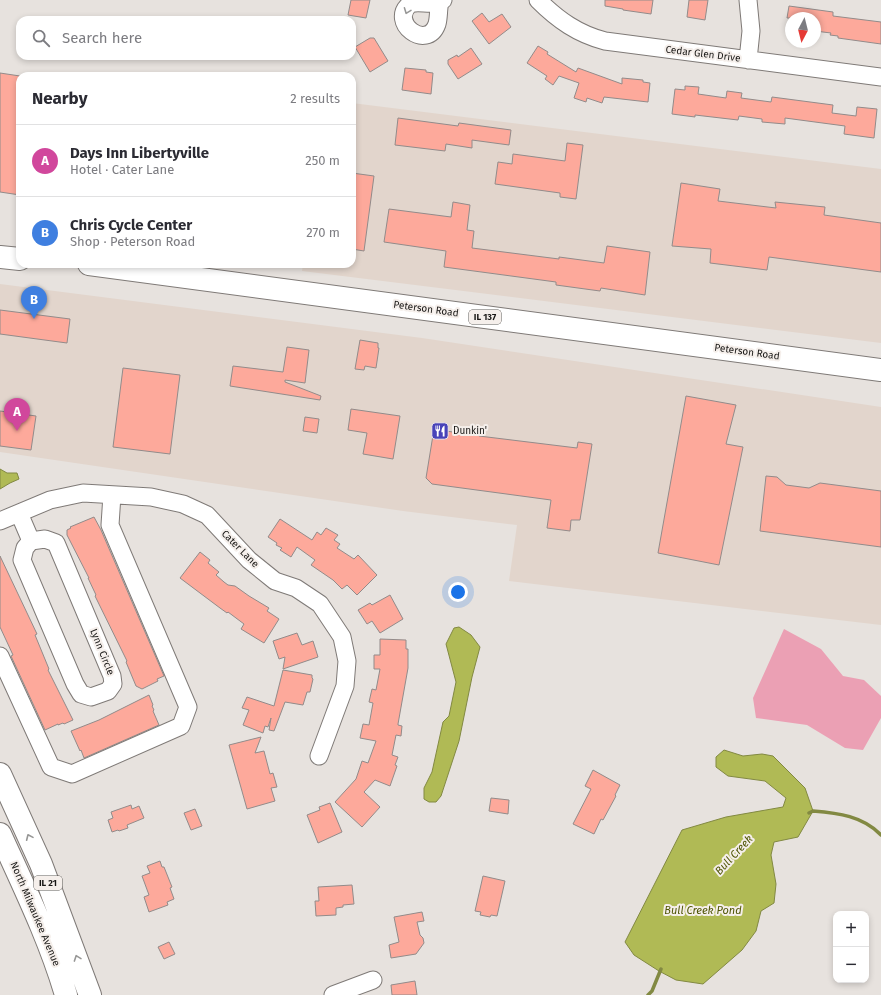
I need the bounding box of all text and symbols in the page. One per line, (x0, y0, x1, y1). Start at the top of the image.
one-way arrow (403, 8, 411, 15)
north arrow (785, 12, 821, 48)
search box (16, 16, 356, 60)
icon: search (30, 27, 52, 49)
text: Search here (62, 29, 142, 47)
street label: Cedar Glen Drive (665, 43, 741, 65)
text: Nearby (32, 88, 87, 109)
text: 2 results (290, 91, 340, 106)
text: Days Inn Libertyville (70, 144, 209, 162)
text: A (41, 153, 49, 168)
text: 250 m (305, 153, 340, 168)
text: Hotel · Cater Lane (70, 162, 174, 177)
text: Chris Cycle Center (70, 216, 192, 234)
text: B (41, 225, 49, 240)
text: 270 m (306, 225, 340, 240)
text: Shop · Peterson Road (70, 234, 195, 249)
pin: B (21, 286, 47, 319)
street label: Peterson Road (393, 298, 459, 320)
road number: IL 137 (469, 310, 501, 324)
street label: Peterson Road (714, 341, 780, 363)
pin: A (4, 398, 30, 431)
restaurant icon: Dunkin' (430, 421, 450, 441)
place label: Dunkin' (453, 425, 487, 437)
street label: Cater Lane (219, 528, 261, 570)
your location (448, 582, 468, 602)
street label: Lynn Circle (87, 627, 117, 677)
water label: Bull Creek (712, 833, 756, 877)
one-way arrow (26, 834, 34, 842)
street label: North Milwaukee Avenue (8, 860, 62, 968)
road number: IL 21 (34, 876, 62, 890)
water label: Bull Creek Pond (664, 904, 742, 917)
map controls (833, 911, 869, 983)
button: + (833, 911, 869, 947)
button: − (833, 947, 869, 983)
one-way arrow (73, 955, 81, 962)

